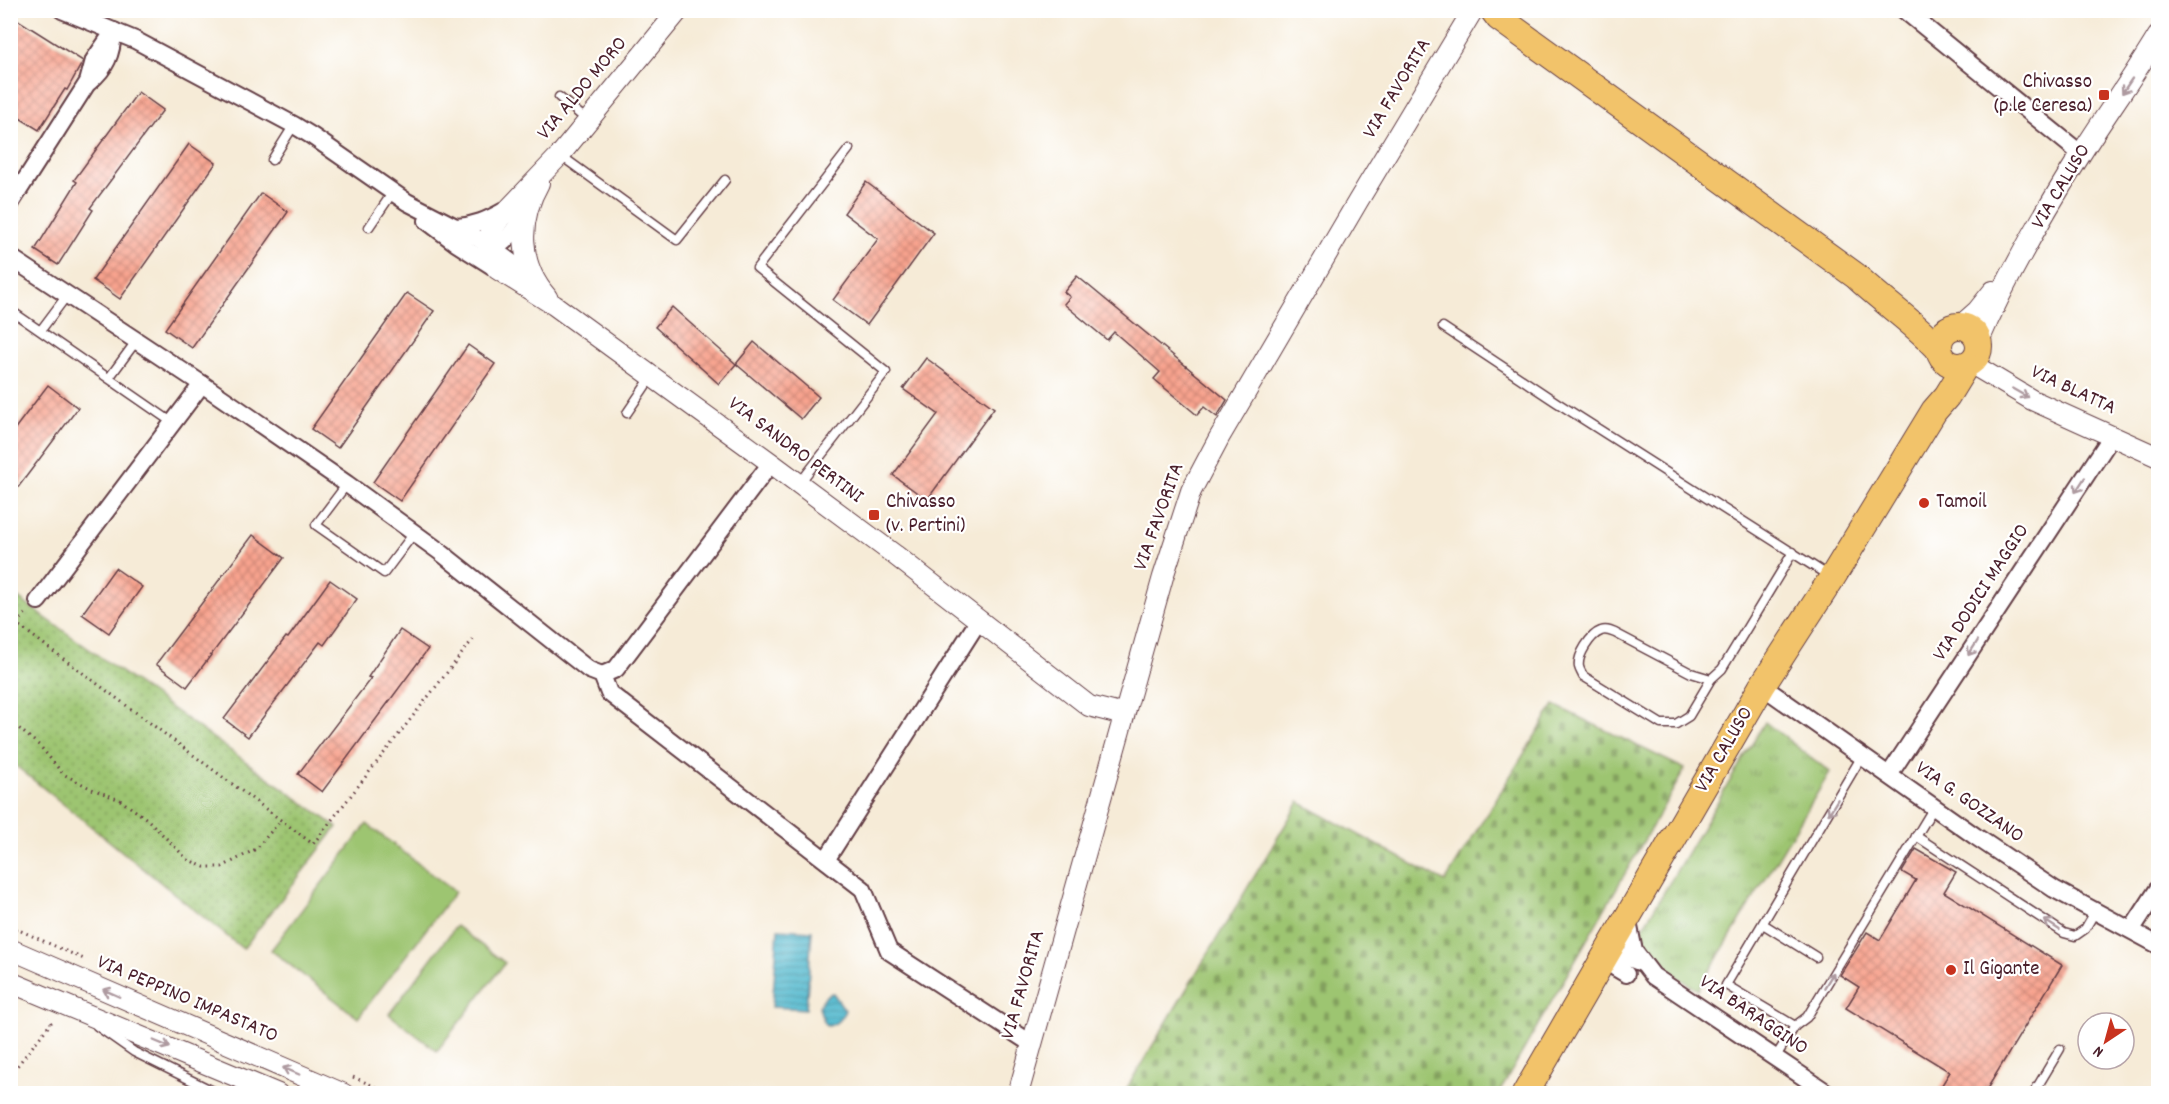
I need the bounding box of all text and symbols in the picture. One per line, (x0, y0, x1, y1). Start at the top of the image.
street label: VIA ALDO MORO (531, 31, 635, 147)
street label: VIA FAVORITA (1356, 33, 1440, 145)
place label: Chivasso (p.le Ceresa) (1994, 68, 2092, 122)
one-way arrow (2121, 77, 2134, 94)
marker: Chivasso (p.le Ceresa) (2097, 88, 2111, 102)
street label: VIA CALUSO (2025, 139, 2099, 235)
street label: VIA BLATTA (2025, 358, 2121, 424)
one-way arrow (2011, 387, 2028, 399)
street label: VIA SANDRO PERTINI (721, 390, 870, 512)
street label: VIA FAVORITA (1127, 459, 1193, 575)
one-way arrow (2074, 476, 2086, 492)
place label: Chivasso (v. Pertini) (886, 488, 965, 542)
place label: Tamoil (1936, 488, 1987, 518)
marker: Tamoil (1917, 496, 1931, 510)
marker: Chivasso (v. Pertini) (867, 508, 881, 522)
street label: VIA DODICI MAGGIO (1926, 518, 2038, 668)
one-way arrow (1967, 639, 1979, 655)
street label: VIA CALUSO (1688, 701, 1762, 799)
street label: VIA G. GOZZANO (1908, 754, 2030, 852)
one-way arrow (1826, 798, 1838, 815)
one-way arrow (2044, 919, 2060, 931)
street label: VIA FAVORITA (994, 927, 1054, 1043)
street label: VIA PEPPINO IMPASTATO (92, 948, 282, 1052)
place label: Il Gigante (1963, 955, 2040, 985)
marker: Il Gigante (1944, 963, 1958, 977)
street label: VIA BARAGGINO (1692, 968, 1814, 1064)
one-way arrow (1824, 972, 1836, 989)
one-way arrow (103, 987, 121, 999)
north arrow (2076, 1011, 2136, 1071)
one-way arrow (152, 1039, 170, 1050)
text: N (2089, 1039, 2109, 1063)
one-way arrow (282, 1064, 300, 1076)

